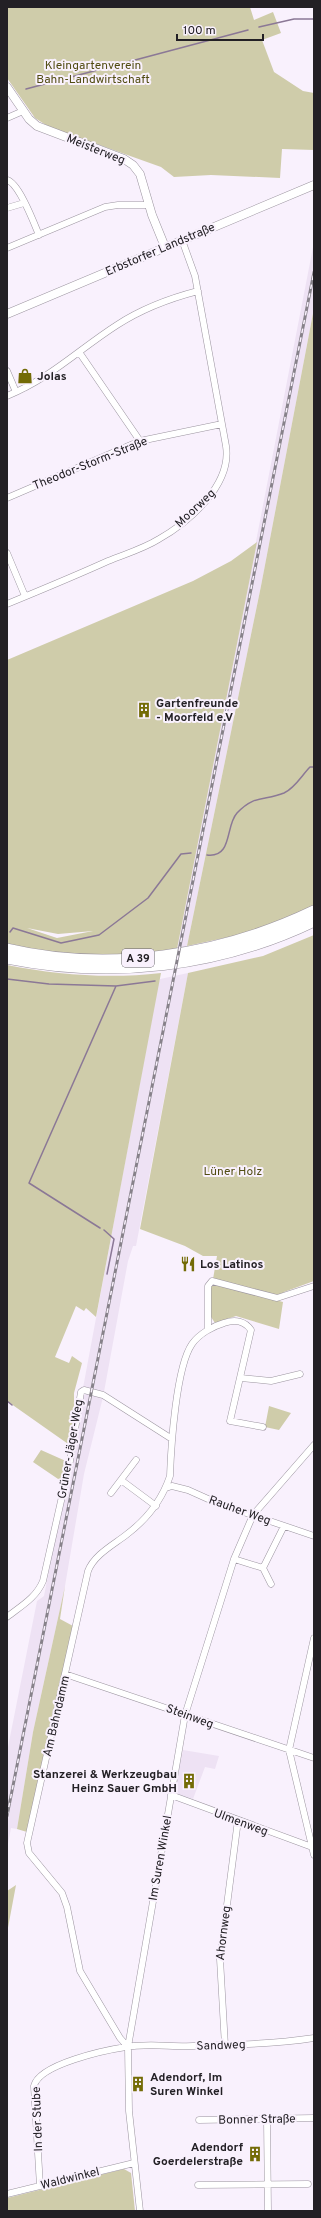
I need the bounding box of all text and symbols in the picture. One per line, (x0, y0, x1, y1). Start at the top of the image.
scale bar (177, 16, 263, 42)
text: 100 m (183, 23, 216, 39)
park label: Kleingartenverein Bahn-Landwirtschaft (36, 58, 150, 88)
street label: Meisterweg (64, 131, 127, 169)
street label: Erbstorfer Landstraße (103, 220, 218, 280)
shop icon: Jolas (16, 367, 34, 385)
place label: Jolas (37, 369, 67, 385)
street label: Theodor-Storm-Straße (31, 434, 150, 494)
street label: Moorweg (172, 486, 219, 532)
place label: Gartenfreunde - Moorfeld e.V (156, 696, 238, 726)
building icon: Gartenfreunde - Moorfeld e.V (135, 701, 153, 719)
road number: A 39 (122, 949, 154, 967)
park label: Lüner Holz (204, 1164, 262, 1180)
restaurant icon: Los Latinos (179, 1255, 197, 1273)
place label: Los Latinos (200, 1257, 263, 1273)
street label: Grüner-Jäger-Weg (54, 1398, 88, 1500)
street label: Rauher Weg (206, 1492, 273, 1530)
street label: Am Bahndamm (40, 1674, 74, 1758)
street label: Steinweg (164, 1701, 216, 1733)
place label: Stanzerei & Werkzeugbau Heinz Sauer GmbH (33, 1767, 177, 1797)
building icon: Stanzerei & Werkzeugbau Heinz Sauer GmbH (180, 1772, 198, 1790)
street label: Ulmenweg (211, 1806, 270, 1840)
street label: Im Suren Winkel (146, 1814, 176, 1902)
street label: Ahornweg (213, 1905, 235, 1961)
street label: Sandweg (196, 2037, 246, 2055)
place label: Adendorf, Im Suren Winkel (150, 2070, 223, 2100)
building icon: Adendorf, Im Suren Winkel (129, 2075, 147, 2093)
street label: In der Stube (29, 2086, 47, 2152)
street label: Bonner Straße (218, 2111, 296, 2129)
place label: Adendorf Goerdelerstraße (153, 2140, 244, 2170)
building icon: Adendorf Goerdelerstraße (246, 2145, 264, 2163)
street label: Waldwinkel (39, 2164, 101, 2194)

